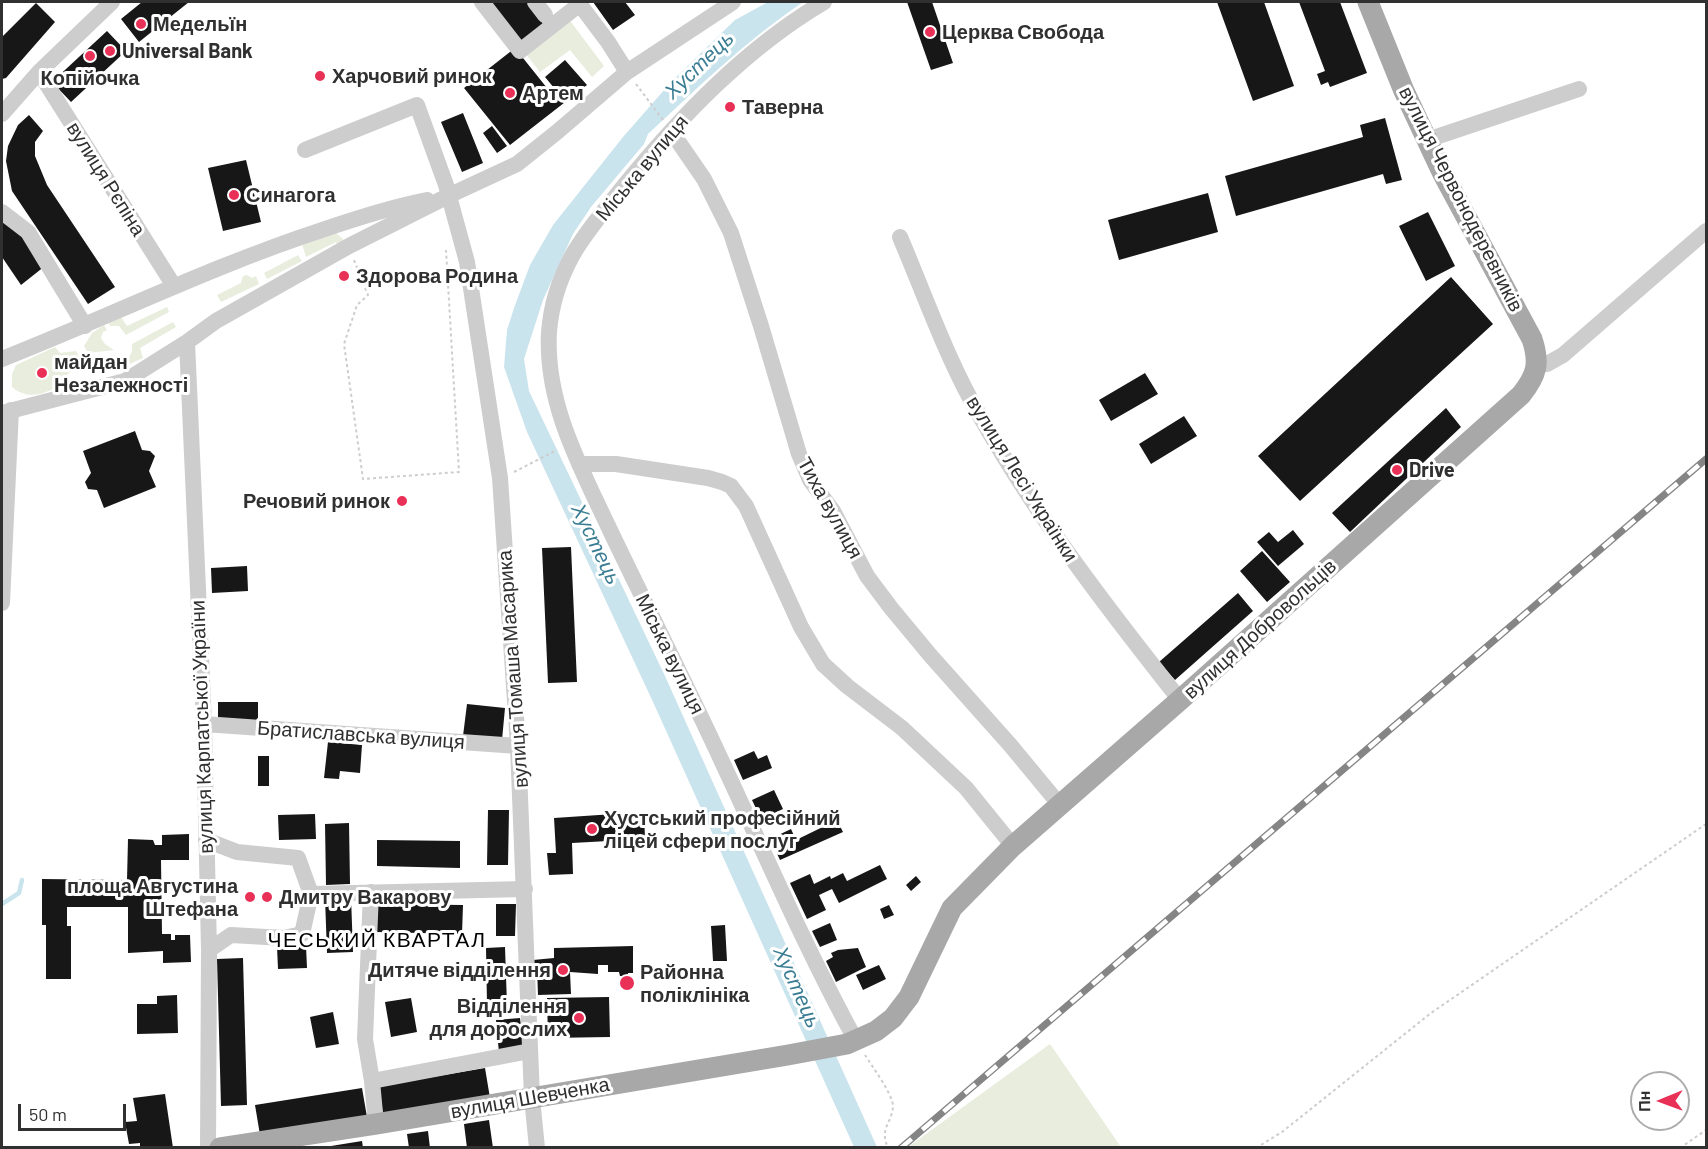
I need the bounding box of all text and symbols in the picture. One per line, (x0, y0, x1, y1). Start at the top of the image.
place label: Медельїн (153, 12, 247, 36)
marker: Медельїн (134, 17, 148, 31)
place label: Церква Свобода (942, 20, 1104, 44)
marker: Церква Свобода (923, 25, 937, 39)
water label: Хустець (659, 26, 739, 104)
place label: Universal Bank (122, 39, 253, 63)
marker: Universal Bank (103, 44, 117, 58)
marker: Копійочка (83, 49, 97, 63)
place label: Харчовий ринок (332, 64, 492, 88)
place label: Копійочка (41, 66, 139, 90)
marker: Харчовий ринок (313, 69, 327, 83)
place label: Артем (522, 81, 584, 105)
street label: вулиця Червонодеревників (1394, 82, 1528, 316)
marker: Артем (503, 86, 517, 100)
place label: Таверна (742, 95, 823, 119)
marker: Таверна (723, 100, 737, 114)
street label: Міська вулиця (591, 110, 693, 226)
street label: вулиця Рєпіна (61, 118, 151, 240)
place label: Синагога (246, 183, 336, 207)
marker: Синагога (227, 188, 241, 202)
place label: Здорова Родина (356, 264, 518, 288)
marker: Здорова Родина (337, 269, 351, 283)
place label: майдан Незалежності (54, 350, 188, 397)
marker: майдан Незалежності (35, 366, 49, 380)
street label: вулиця Лесі Українки (961, 392, 1083, 566)
street label: Тиха вулиця (792, 453, 868, 563)
place label: Drive (1409, 458, 1455, 482)
marker: Drive (1390, 463, 1404, 477)
place label: Речовий ринок (243, 489, 390, 513)
marker: Речовий ринок (395, 494, 409, 508)
water label: Хустець (566, 499, 626, 589)
street label: вулиця Томаша Масарика (493, 549, 533, 789)
street label: вулиця Добровольців (1179, 554, 1341, 704)
street label: Міська вулиця (631, 590, 709, 718)
street label: вулиця Карпатської України (186, 600, 218, 854)
street label: Братиславська вулиця (256, 716, 466, 754)
place label: Хустський професійний ліцей сфери послуг (604, 806, 841, 853)
marker: Хустський професійний ліцей сфери послуг (585, 822, 599, 836)
place label: площа Августина Штефана (67, 874, 238, 921)
place label: Дмитру Вакарову (279, 885, 451, 909)
marker: площа Августина Штефана (243, 890, 257, 904)
marker: Дмитру Вакарову (260, 890, 274, 904)
district label: ЧЕСЬКИЙ КВАРТАЛ (267, 927, 487, 953)
water label: Хустець (768, 942, 826, 1032)
place label: Дитяче відділення (368, 958, 551, 982)
place label: Районна поліклініка (640, 960, 749, 1007)
marker: Дитяче відділення (556, 963, 570, 977)
marker: Районна поліклініка (618, 974, 636, 992)
place label: Відділення для дорослих (430, 994, 567, 1041)
marker: Відділення для дорослих (572, 1011, 586, 1025)
north arrow (1630, 1071, 1690, 1131)
street label: вулиця Шевченка (449, 1072, 611, 1124)
text: Пн (1634, 1091, 1653, 1112)
scale bar (21, 1092, 129, 1130)
text: 50 m (29, 1103, 67, 1125)

